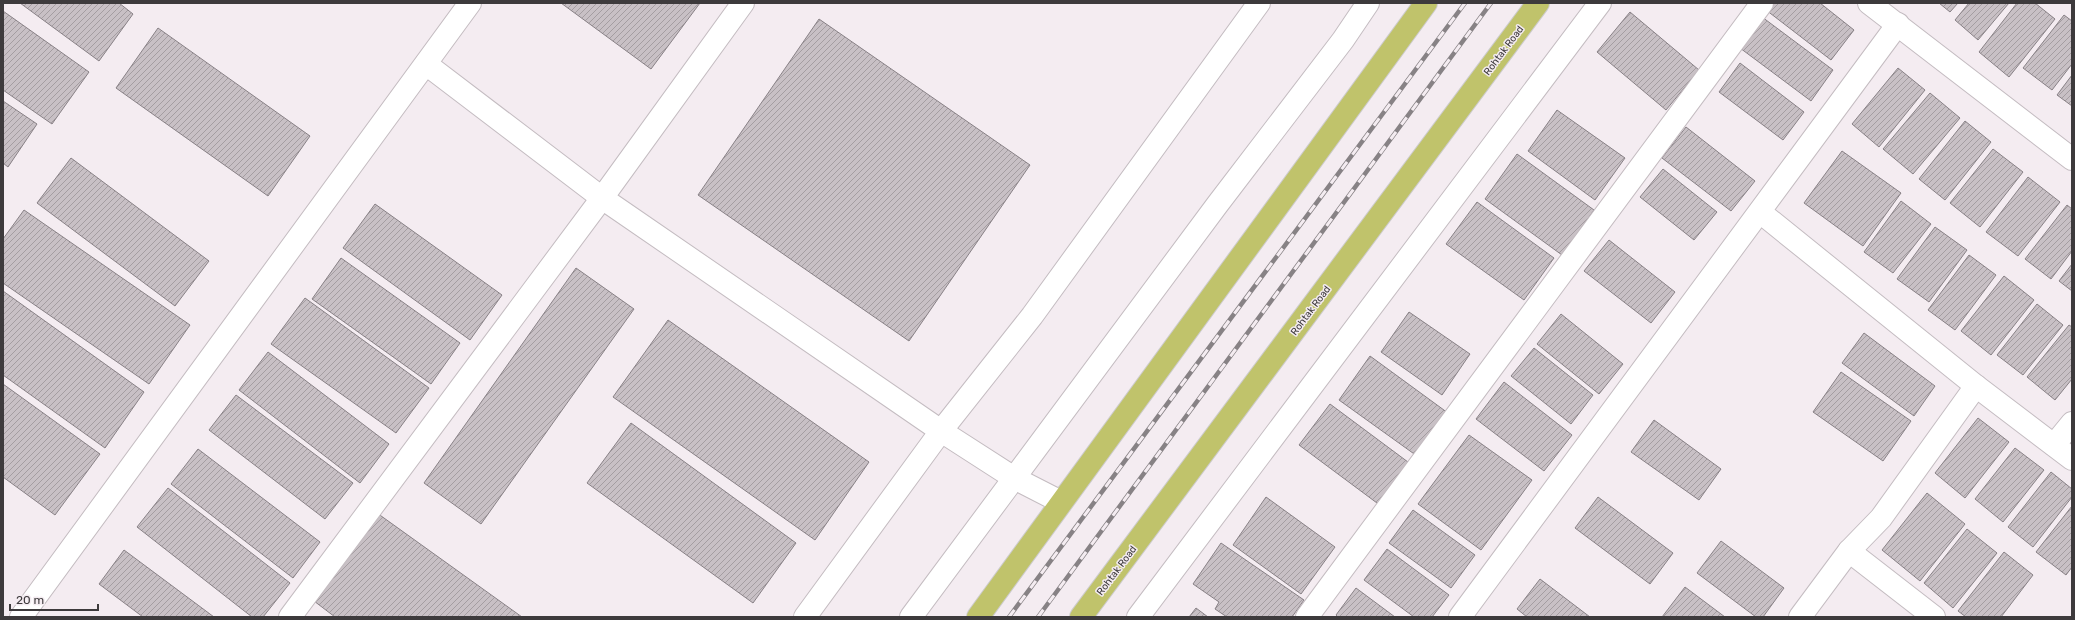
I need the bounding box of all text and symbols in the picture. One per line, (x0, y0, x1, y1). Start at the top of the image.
street label: Rohtak Road (1481, 23, 1526, 78)
street label: Rohtak Road (1288, 283, 1333, 338)
street label: Rohtak Road (1094, 543, 1139, 598)
scale bar (10, 586, 98, 612)
text: 20 m (16, 593, 44, 607)

